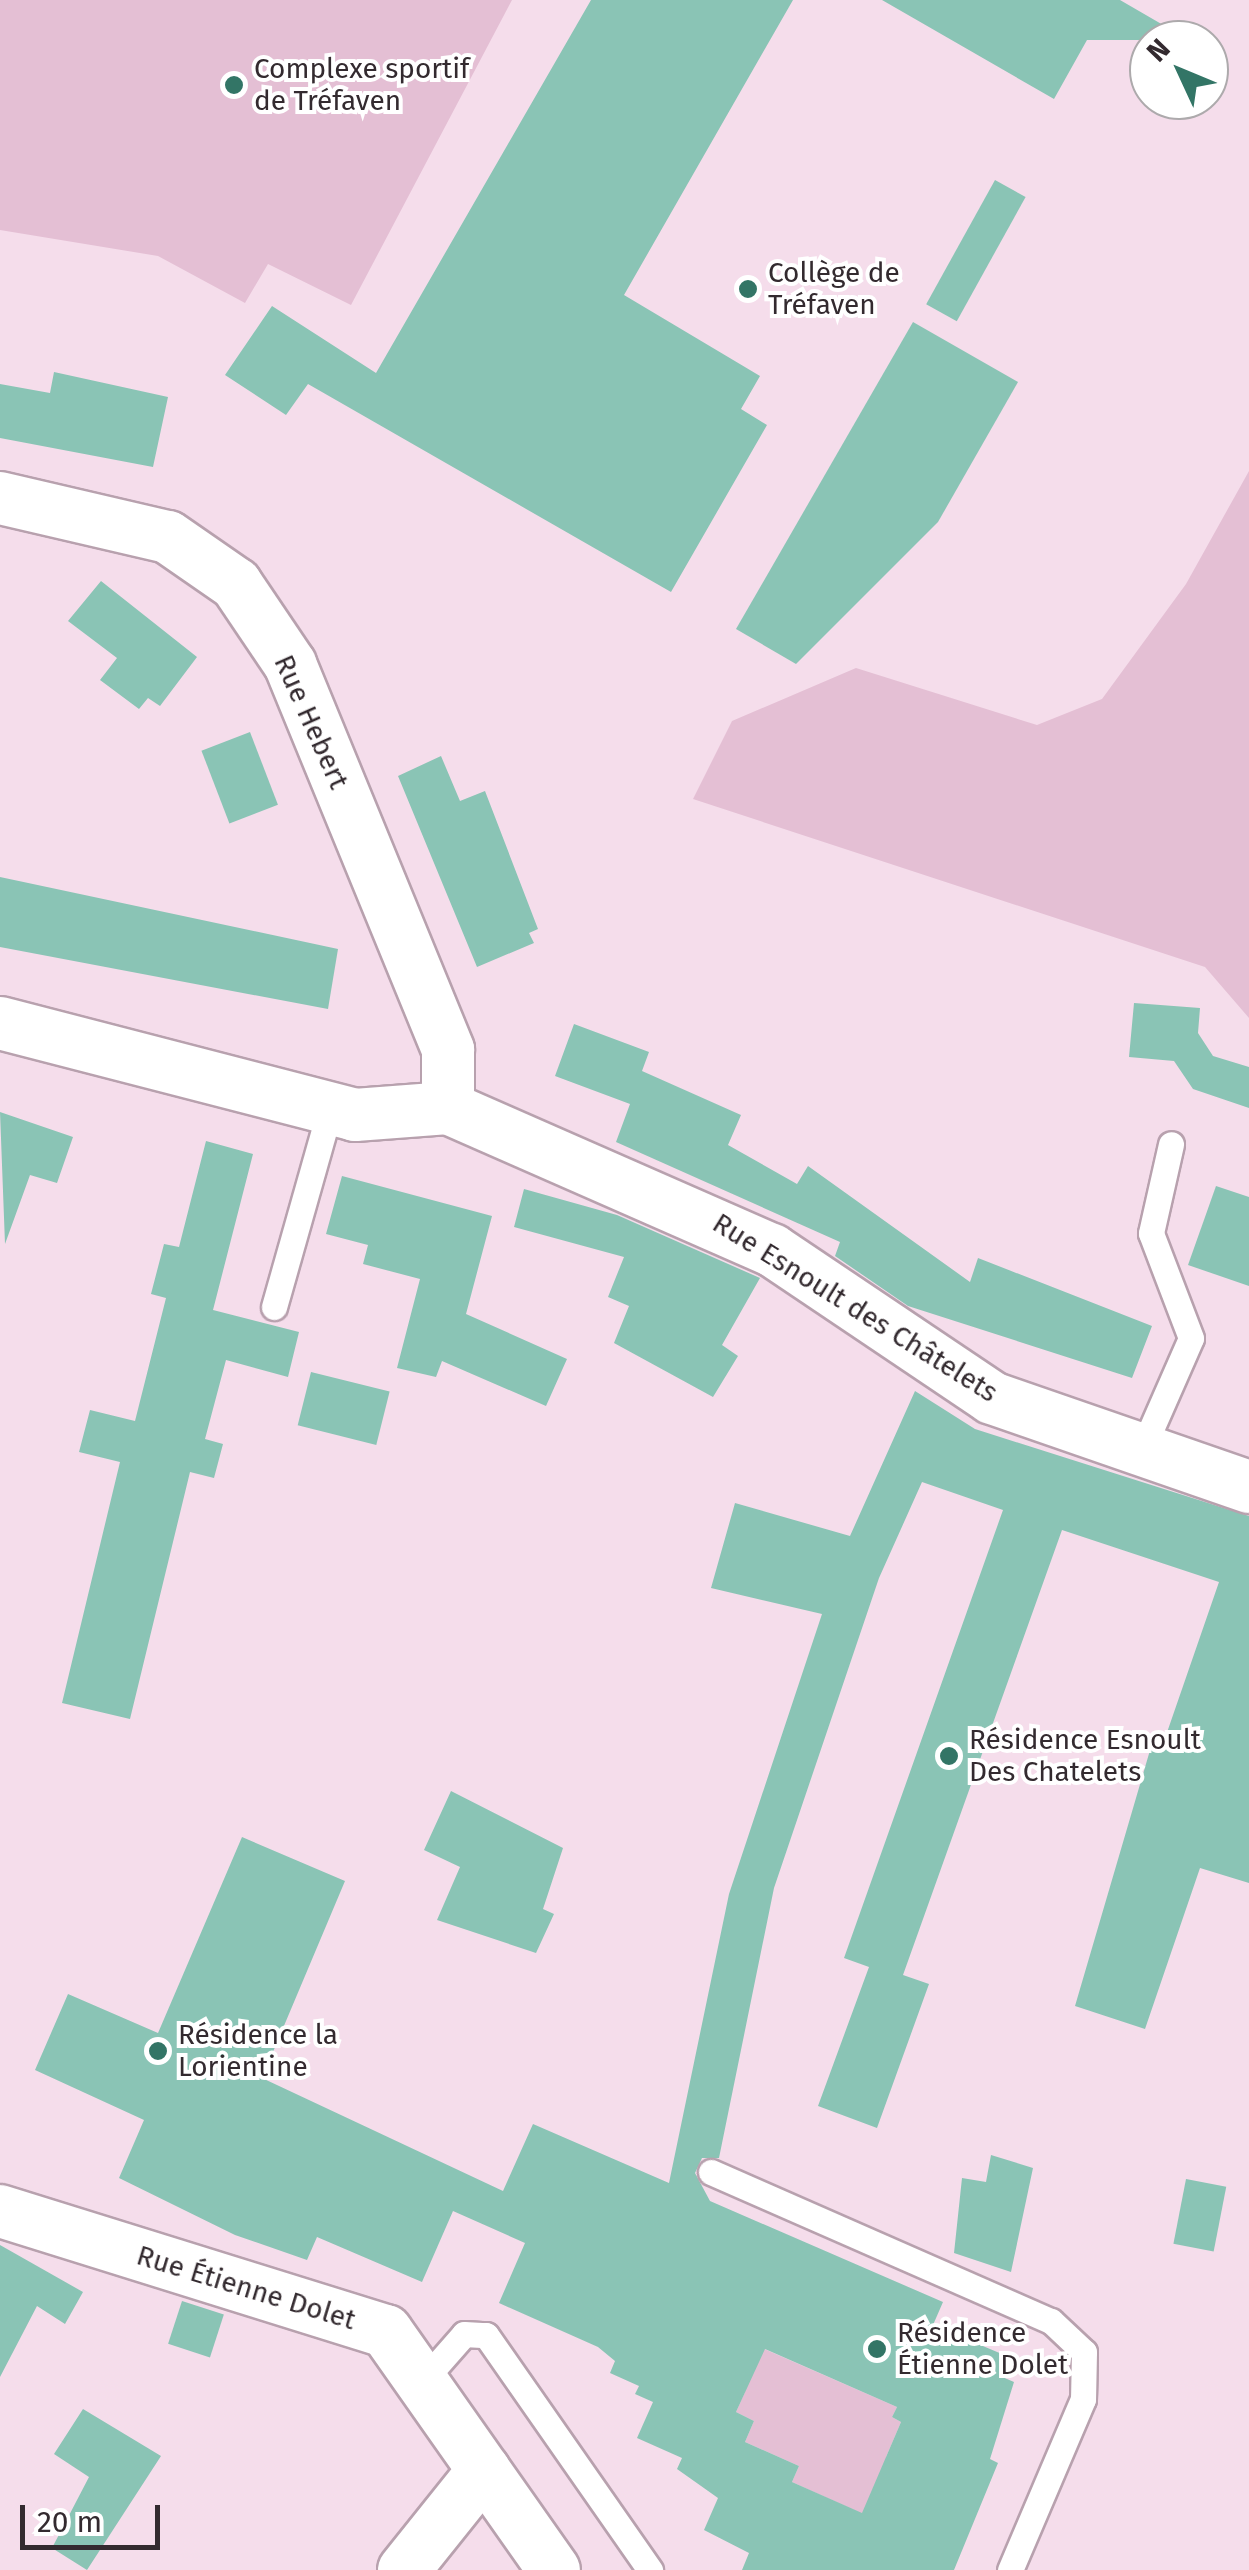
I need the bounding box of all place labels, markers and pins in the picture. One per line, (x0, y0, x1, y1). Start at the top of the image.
place label: Complexe sportif de Tréfaven (254, 52, 469, 118)
marker: Complexe sportif de Tréfaven (223, 74, 245, 96)
place label: Collège de Tréfaven (768, 256, 900, 322)
marker: Collège de Tréfaven (737, 278, 759, 300)
place label: Résidence Esnoult Des Chatelets (969, 1723, 1201, 1789)
marker: Résidence Esnoult Des Chatelets (938, 1745, 960, 1767)
place label: Résidence la Lorientine (178, 2018, 338, 2084)
marker: Résidence la Lorientine (147, 2040, 169, 2062)
place label: Résidence Étienne Dolet (897, 2316, 1068, 2382)
marker: Résidence Étienne Dolet (866, 2338, 888, 2360)

